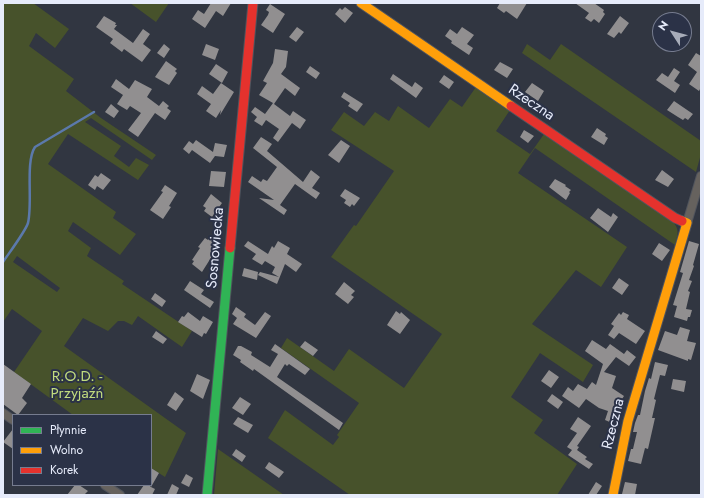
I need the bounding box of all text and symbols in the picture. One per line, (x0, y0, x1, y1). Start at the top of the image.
north arrow (652, 12, 692, 52)
text: N (654, 17, 672, 34)
street label: Rzeczna (504, 81, 558, 125)
street label: Sosnowiecka (203, 207, 229, 289)
park label: R.O.D. - Przyjaźń (51, 368, 103, 403)
street label: Rzeczna (599, 397, 629, 451)
legend (12, 414, 152, 486)
text: Płynnie (50, 421, 87, 439)
text: Wolno (50, 441, 83, 459)
text: Korek (50, 461, 78, 479)

